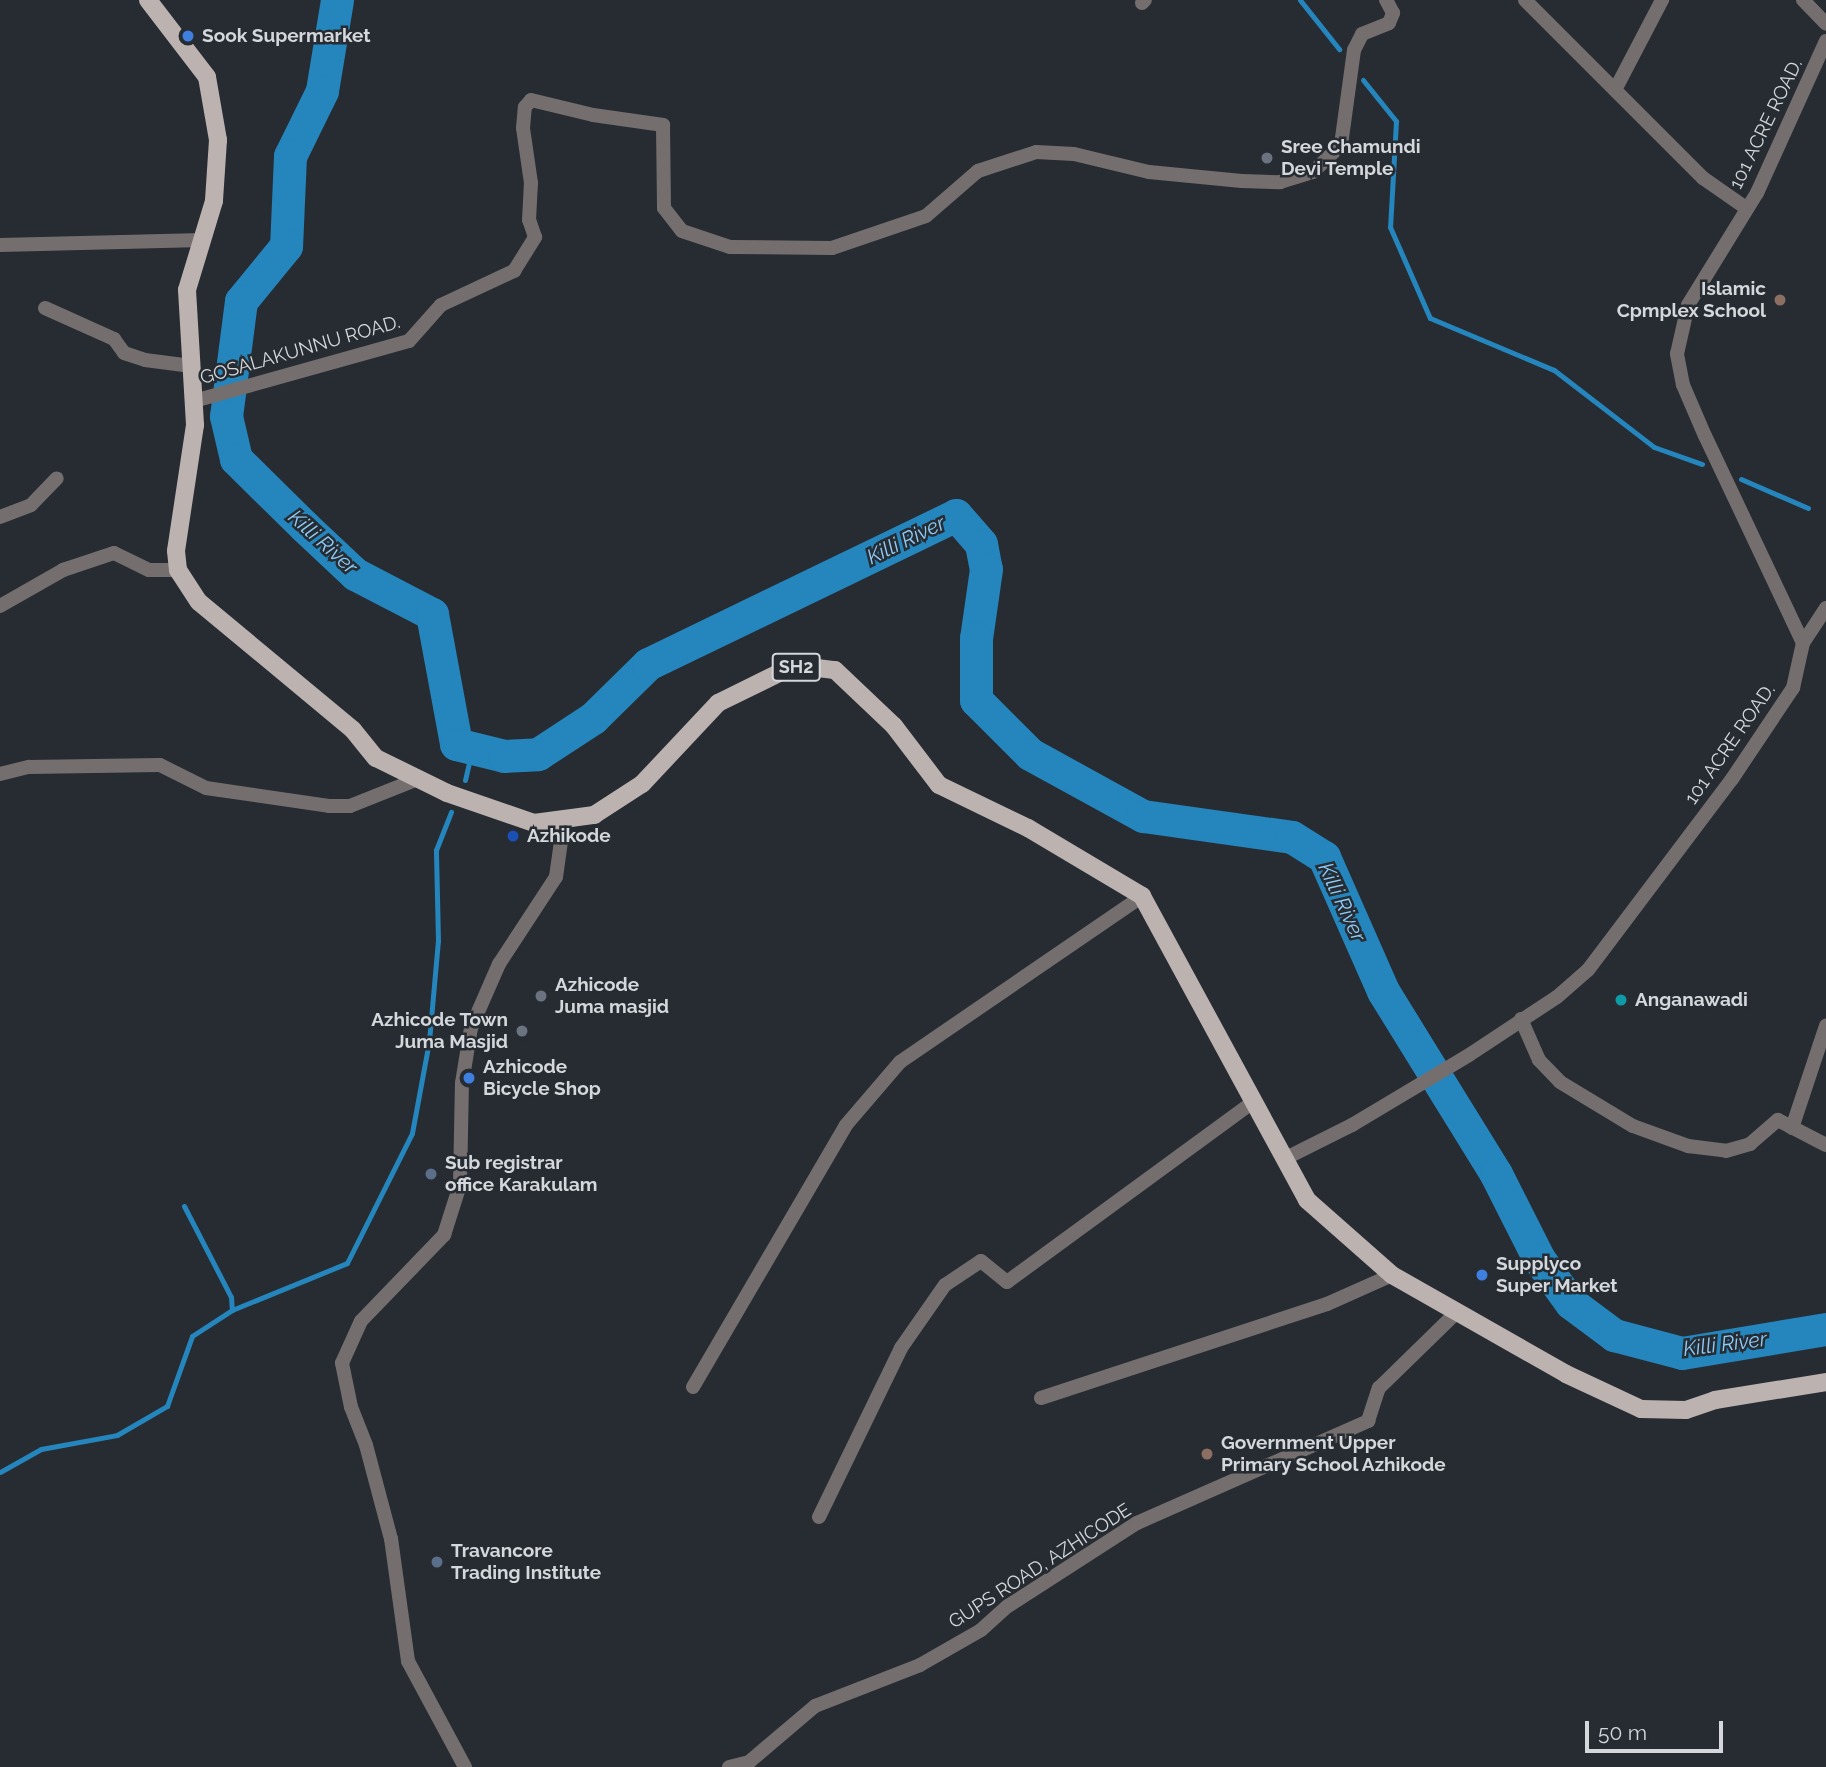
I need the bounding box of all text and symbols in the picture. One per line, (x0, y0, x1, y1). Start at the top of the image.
place label: Sook Supermarket (202, 25, 371, 47)
marker: Sook Supermarket (180, 28, 196, 44)
street label: 101 ACRE ROAD. (1724, 55, 1808, 193)
place label: Sree Chamundi Devi Temple (1281, 136, 1421, 180)
marker: Sree Chamundi Devi Temple (1259, 150, 1275, 166)
place label: Islamic Cpmplex School (1617, 278, 1766, 322)
marker: Islamic Cpmplex School (1772, 292, 1788, 308)
street label: GOSALAKUNNU ROAD. (197, 311, 403, 389)
water label: Killi River (283, 504, 363, 580)
water label: Killi River (863, 510, 949, 570)
road number: SH2 (772, 652, 820, 682)
street label: 101 ACRE ROAD. (1680, 679, 1780, 809)
place label: Azhikode (527, 825, 611, 847)
marker: Azhikode (505, 828, 521, 844)
water label: Killi River (1313, 858, 1371, 946)
place label: Azhicode Juma masjid (555, 974, 669, 1018)
marker: Azhicode Juma masjid (533, 988, 549, 1004)
place label: Anganawadi (1635, 989, 1748, 1011)
marker: Anganawadi (1613, 992, 1629, 1008)
place label: Azhicode Town Juma Masjid (371, 1009, 508, 1053)
marker: Azhicode Town Juma Masjid (514, 1023, 530, 1039)
place label: Azhicode Bicycle Shop (483, 1056, 601, 1100)
marker: Azhicode Bicycle Shop (461, 1070, 477, 1086)
place label: Sub registrar office Karakulam (445, 1152, 597, 1196)
marker: Sub registrar office Karakulam (423, 1166, 439, 1182)
place label: Supplyco Super Market (1496, 1253, 1618, 1297)
marker: Supplyco Super Market (1474, 1267, 1490, 1283)
water label: Killi River (1682, 1326, 1768, 1362)
place label: Government Upper Primary School Azhikode (1221, 1432, 1447, 1476)
marker: Government Upper Primary School Azhikode (1199, 1446, 1215, 1462)
street label: GUPS ROAD, AZHICODE (944, 1498, 1136, 1634)
place label: Travancore Trading Institute (451, 1540, 601, 1584)
marker: Travancore Trading Institute (429, 1554, 445, 1570)
scale bar (1588, 1708, 1726, 1752)
text: 50 m (1598, 1720, 1647, 1745)

